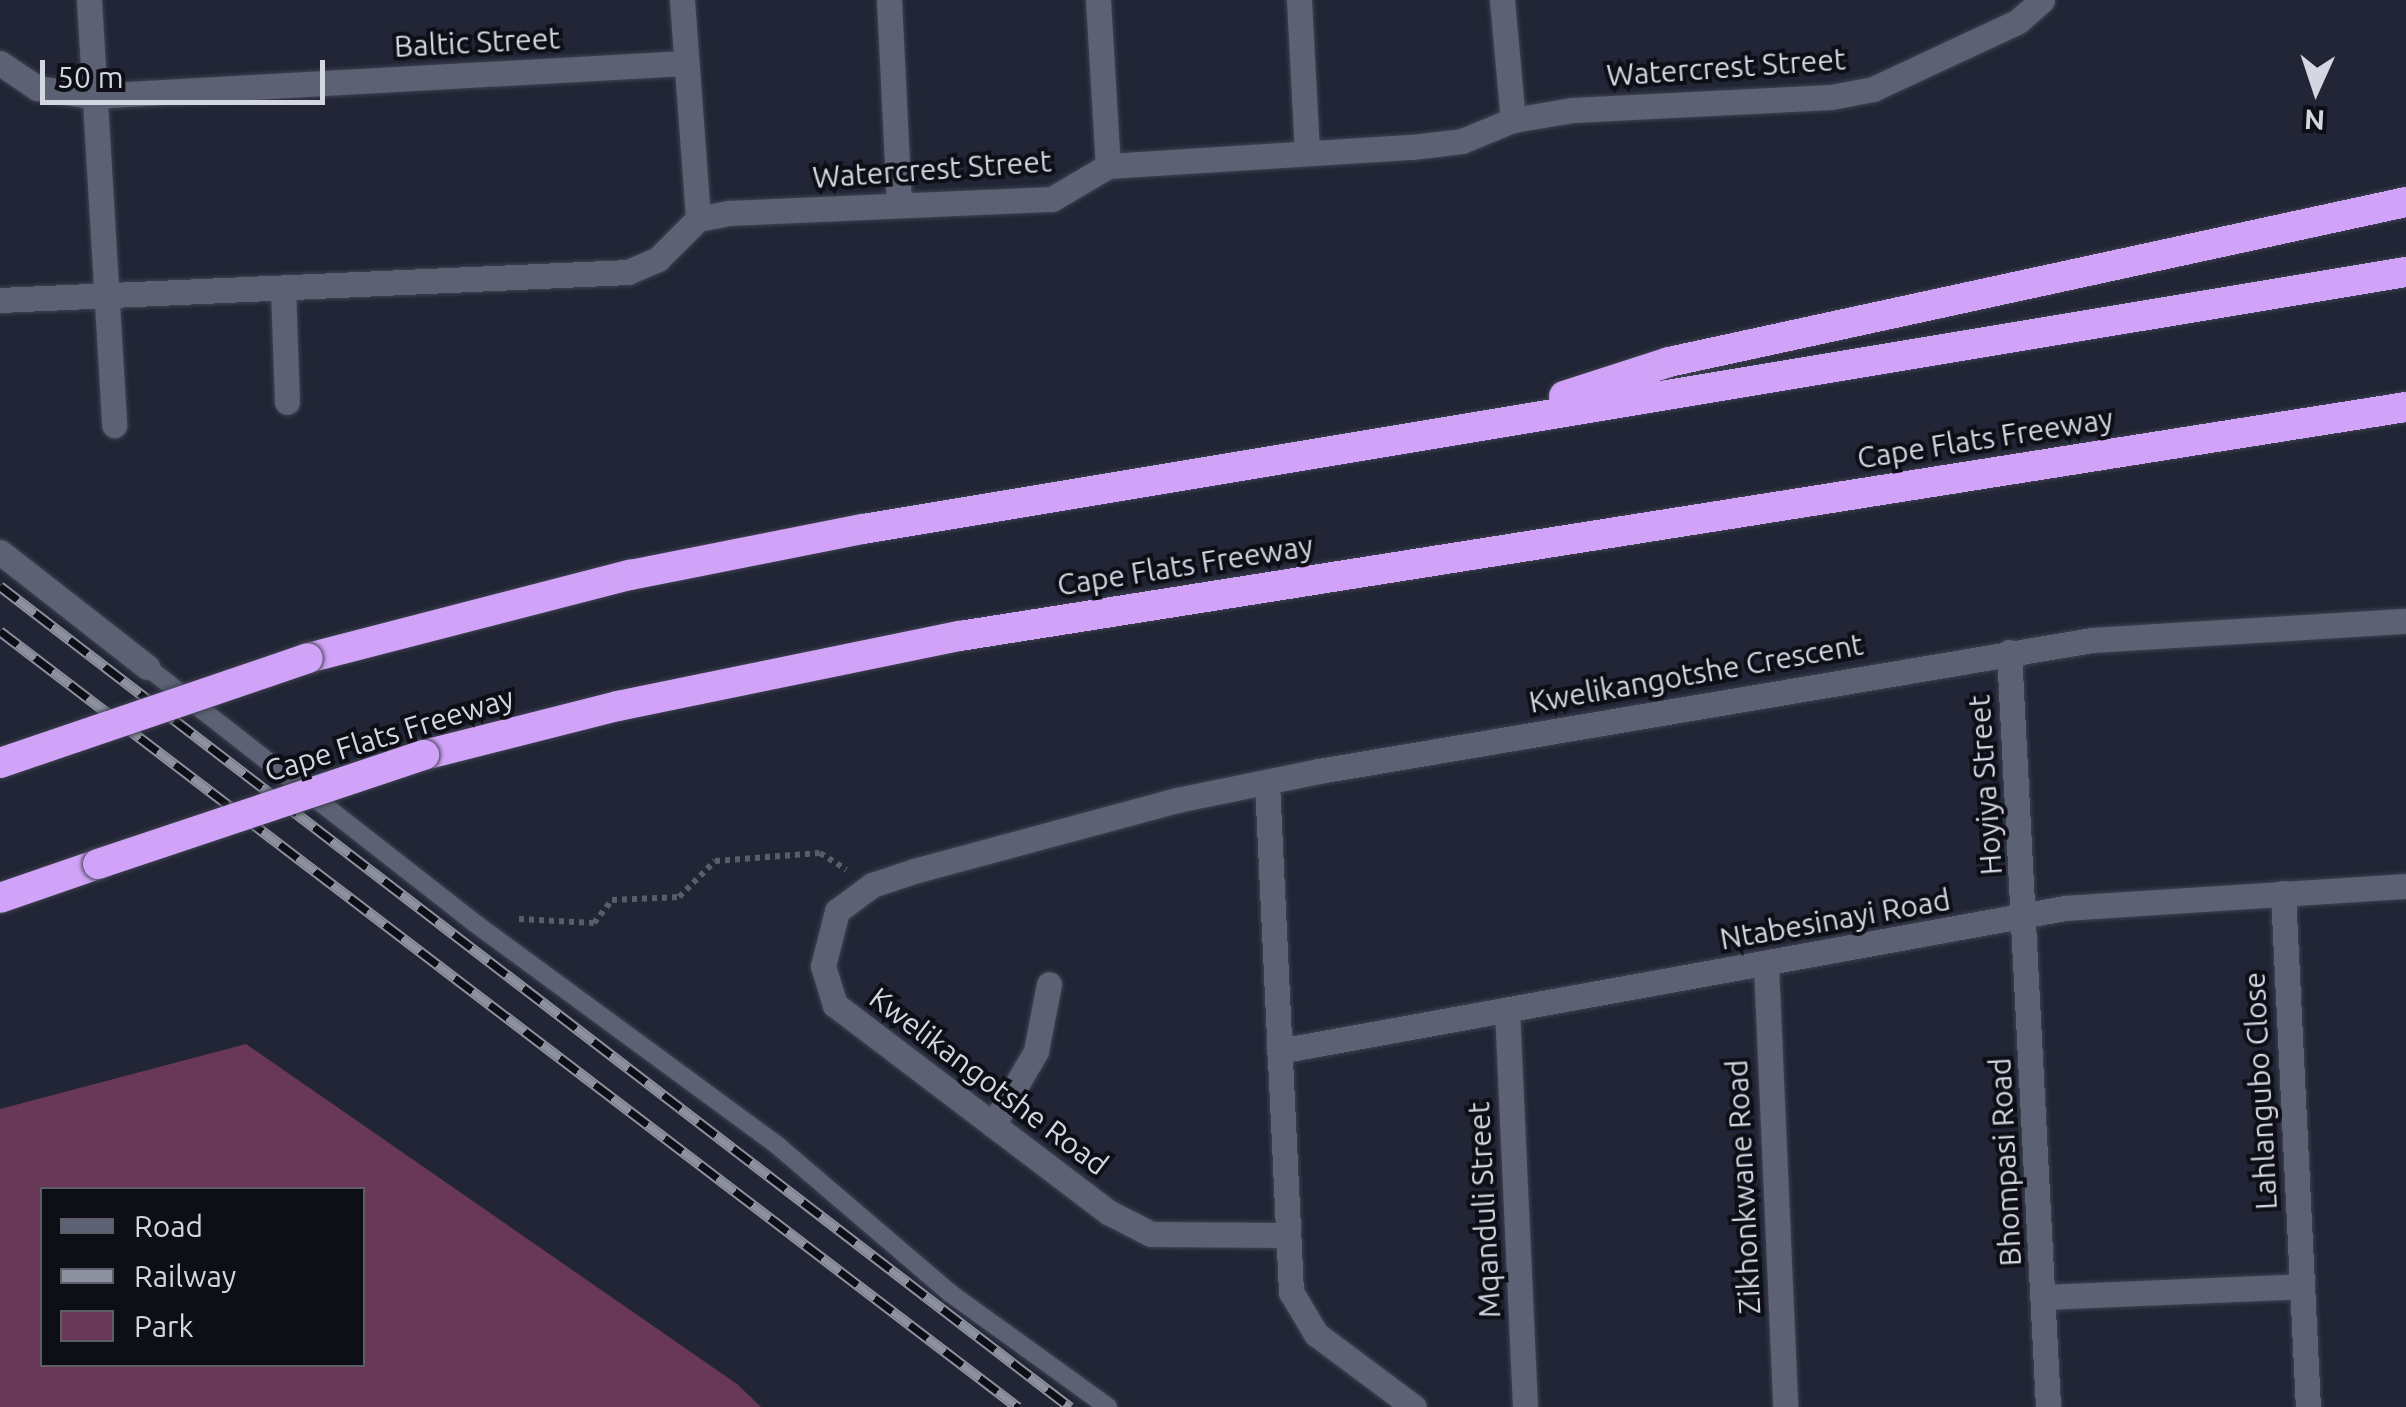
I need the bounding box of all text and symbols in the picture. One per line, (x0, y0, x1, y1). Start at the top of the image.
street label: Baltic Street (393, 20, 561, 64)
scale bar (45, 40, 330, 102)
north arrow (2266, 40, 2366, 140)
street label: Watercrest Street (1605, 41, 1847, 93)
text: 50 m (57, 60, 124, 94)
text: N (2303, 104, 2326, 136)
street label: Watercrest Street (811, 143, 1053, 195)
street label: Cape Flats Freeway (1855, 400, 2115, 476)
street label: Cape Flats Freeway (1055, 527, 1315, 603)
street label: Kwelikangotshe Crescent (1526, 626, 1866, 720)
street label: Cape Flats Freeway (260, 679, 518, 789)
street label: Hoyiya Street (1961, 694, 2009, 876)
street label: Ntabesinayi Road (1717, 881, 1953, 957)
street label: Lahlangubo Close (2236, 971, 2284, 1211)
street label: Kwelikangotshe Road (863, 980, 1115, 1182)
street label: Bhompasi Road (1982, 1057, 2028, 1267)
street label: Zikhonkwane Road (1718, 1059, 1768, 1315)
street label: Mqanduli Street (1460, 1101, 1508, 1319)
legend (40, 1187, 365, 1367)
text: Road (134, 1209, 203, 1243)
text: Railway (134, 1259, 236, 1293)
text: Park (134, 1309, 194, 1343)

